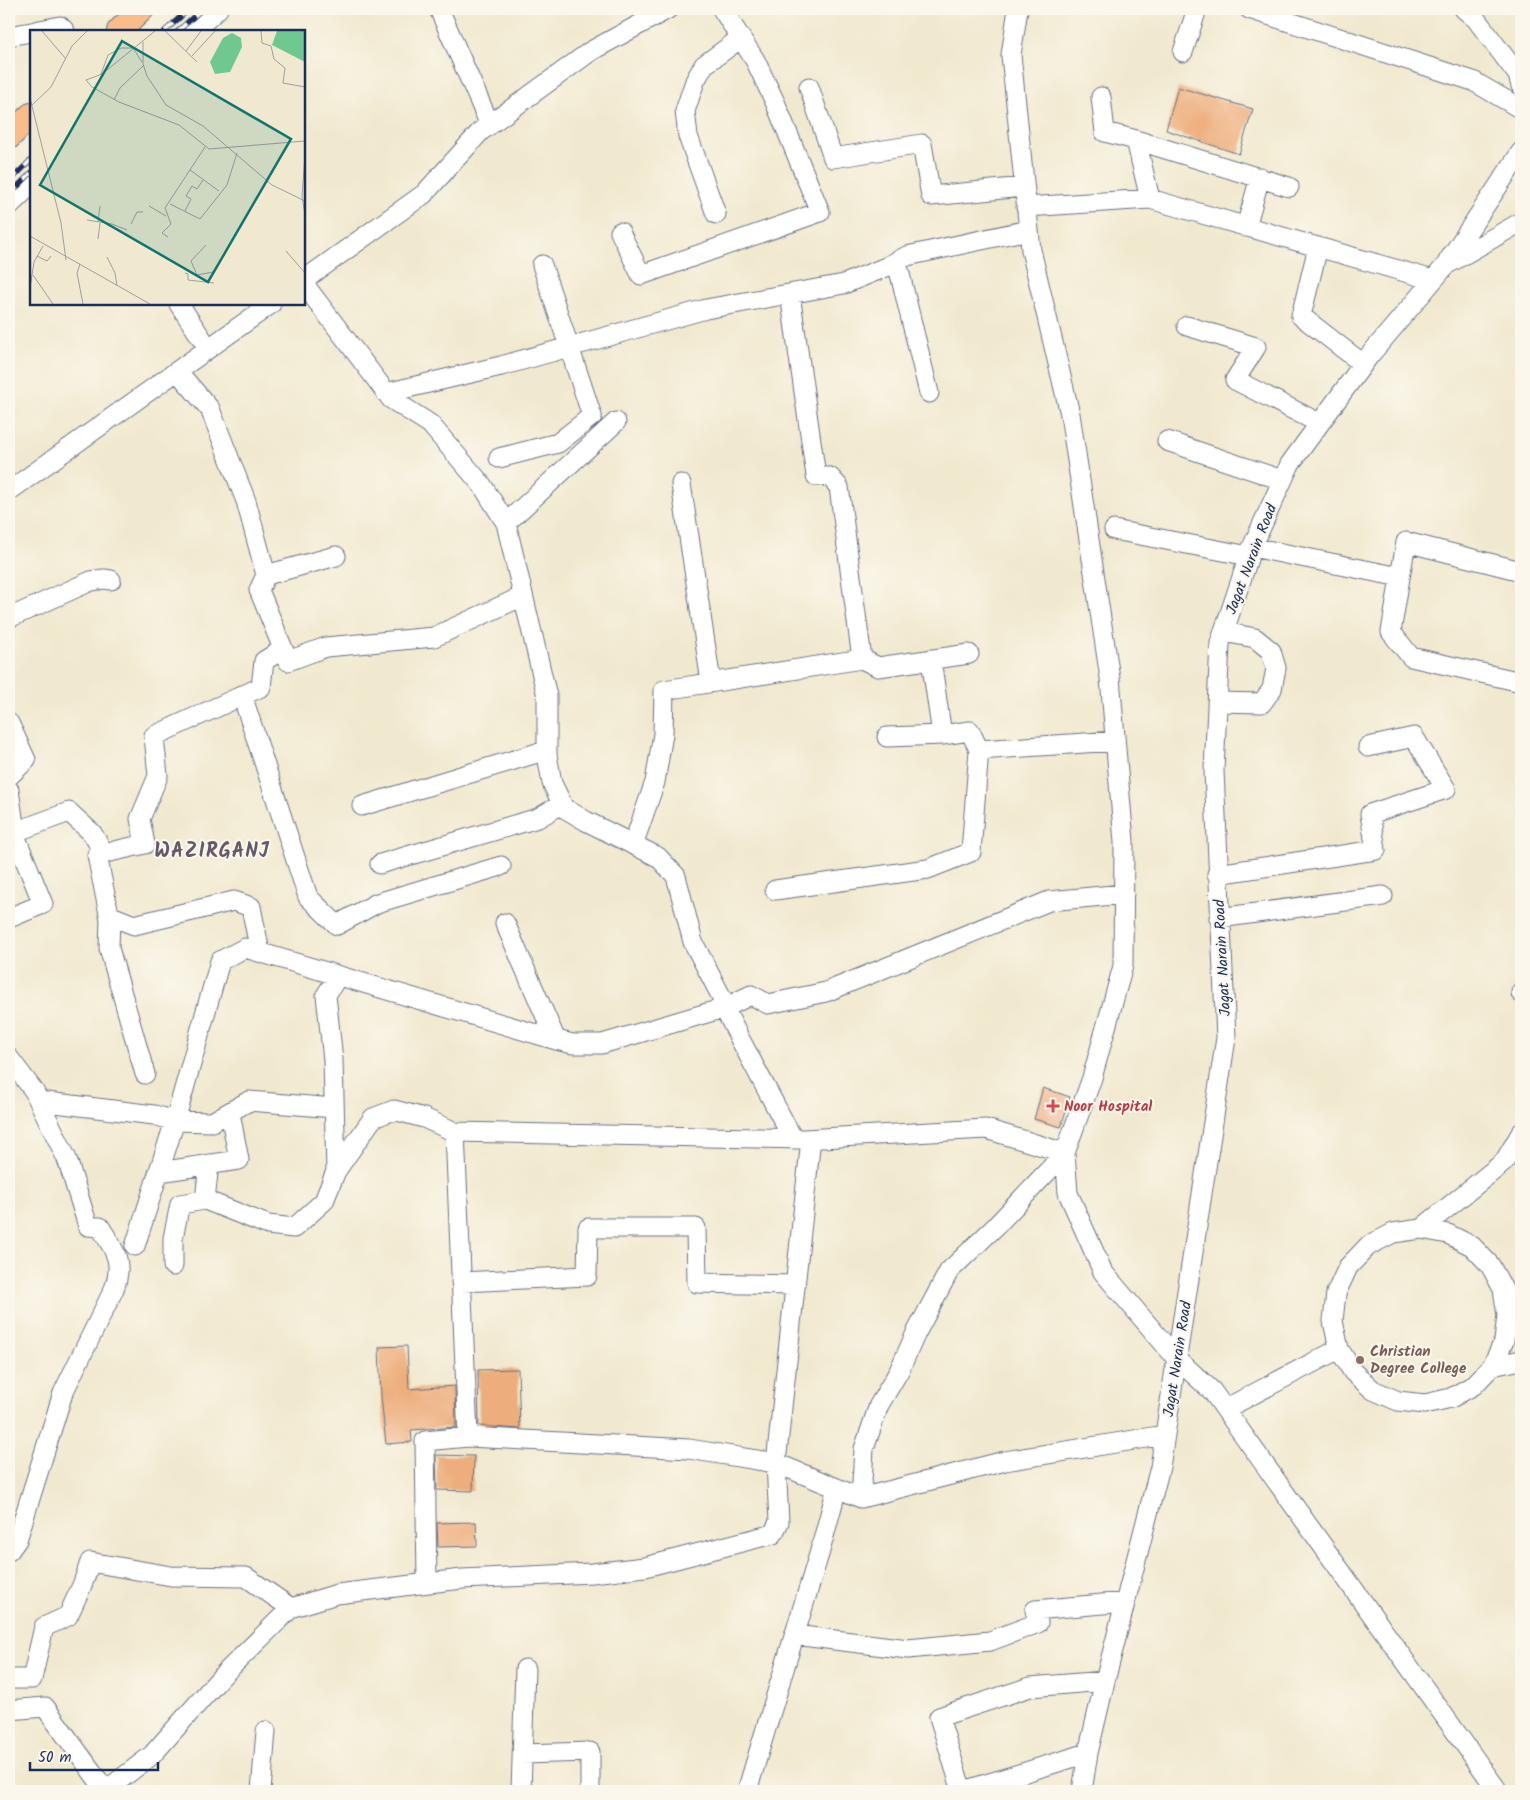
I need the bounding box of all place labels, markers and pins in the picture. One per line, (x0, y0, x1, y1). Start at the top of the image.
place label: Noor Hospital (1064, 1095, 1152, 1119)
marker: Noor Hospital (1046, 1099, 1060, 1113)
place label: Christian Degree College (1370, 1340, 1467, 1381)
marker: Christian Degree College (1354, 1354, 1366, 1366)

